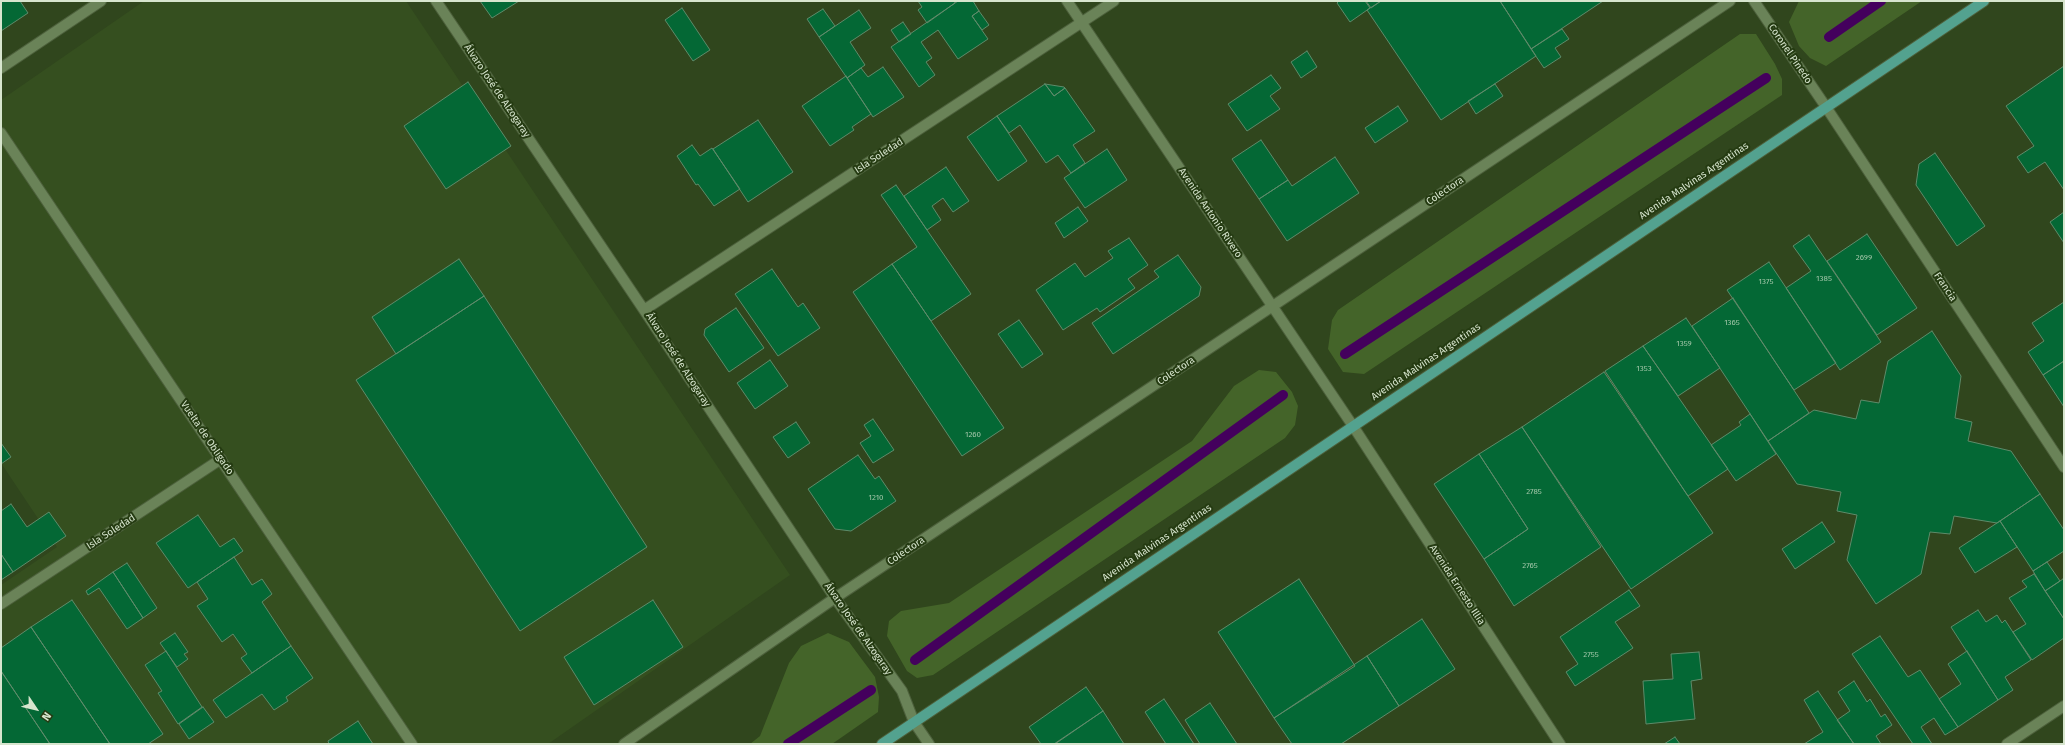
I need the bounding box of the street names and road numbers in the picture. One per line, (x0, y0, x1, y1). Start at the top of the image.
street label: Coronel Pinedo (1766, 22, 1814, 86)
street label: Álvaro José de Alzogaray (461, 42, 533, 140)
street label: Isla Soledad (852, 136, 906, 176)
street label: Avenida Malvinas Argentinas (1637, 140, 1751, 222)
street label: Avenida Antonio Rivero (1176, 166, 1244, 260)
street label: Colectora (1424, 174, 1466, 208)
street label: Francia (1931, 270, 1959, 304)
street label: Álvaro José de Alzogaray (643, 311, 713, 409)
street label: Avenida Malvinas Argentinas (1369, 321, 1483, 403)
street label: Colectora (1155, 354, 1197, 388)
street label: Vuelta de Obligado (178, 399, 236, 477)
street label: Avenida Malvinas Argentinas (1100, 502, 1214, 584)
street label: Isla Soledad (84, 512, 138, 552)
street label: Colectora (885, 534, 927, 568)
street label: Avenida Ernesto Illia (1427, 543, 1487, 627)
street label: Álvaro José de Alzogaray (822, 581, 894, 677)

